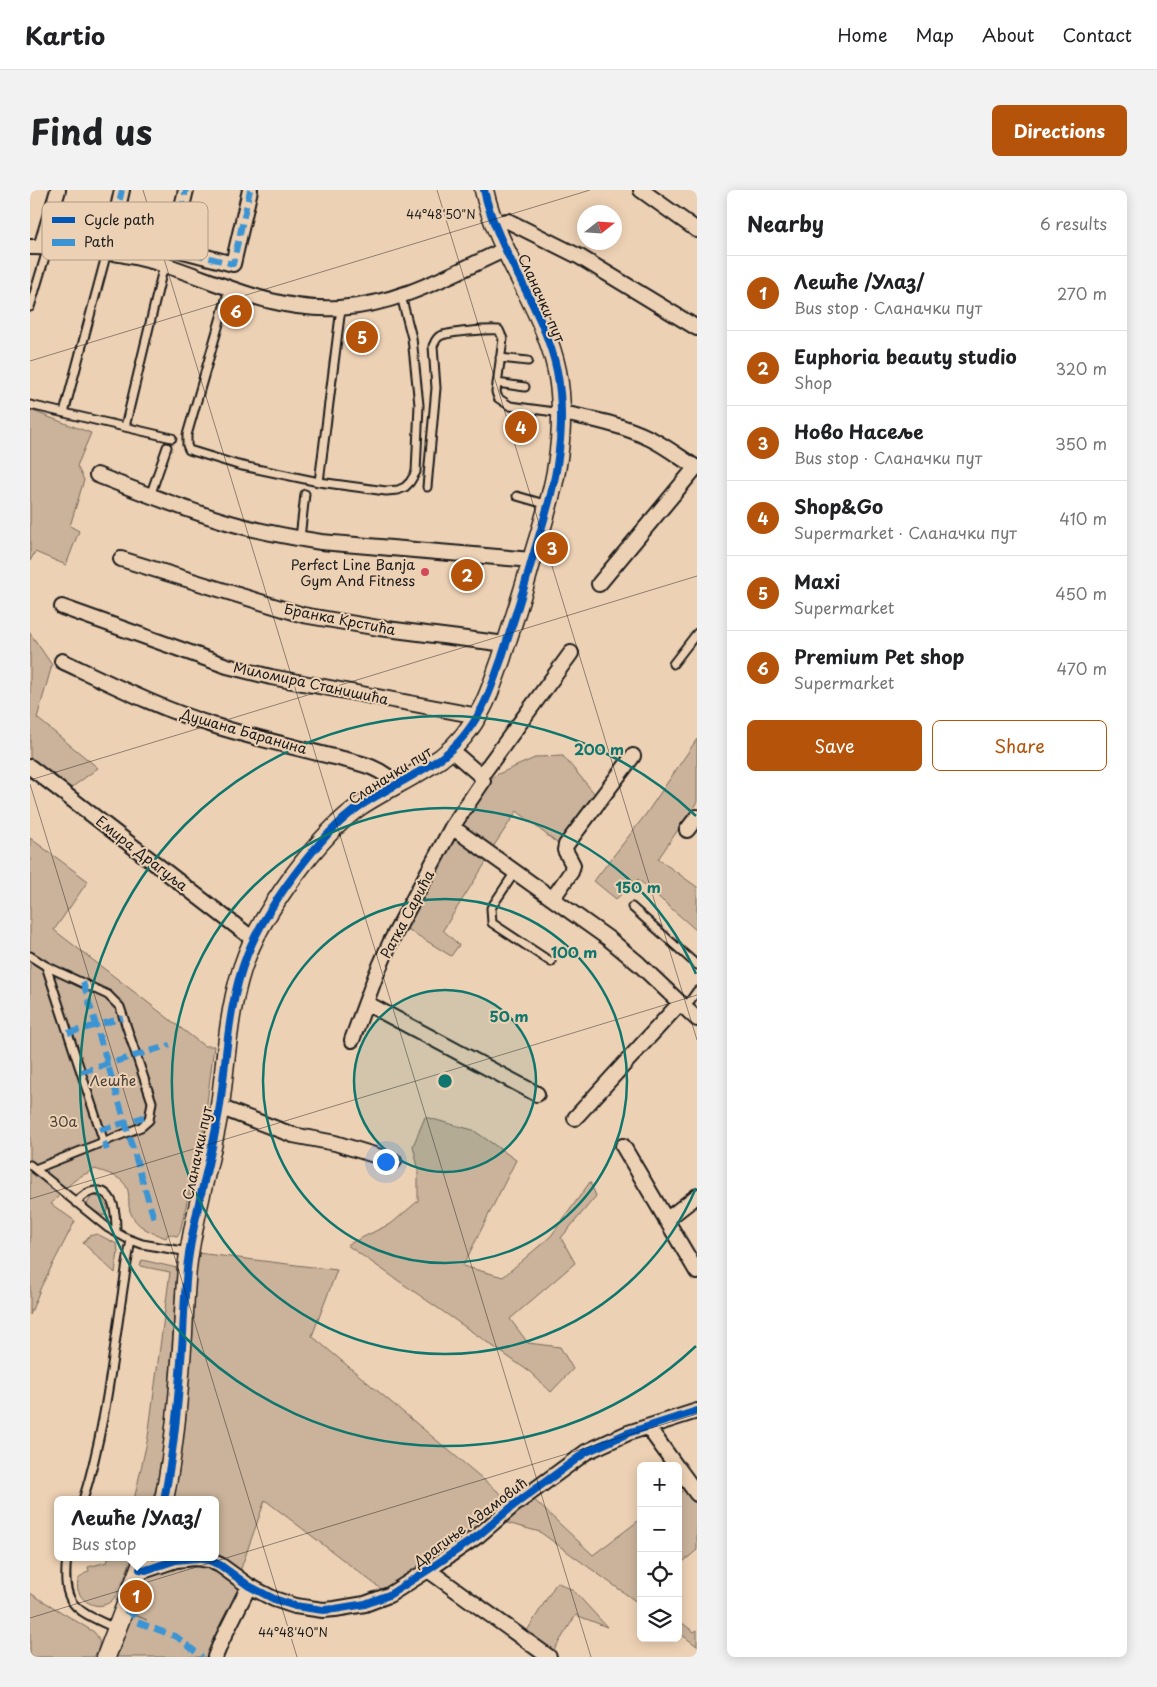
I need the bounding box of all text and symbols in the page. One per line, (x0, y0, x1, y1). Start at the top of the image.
text: Kartio (25, 17, 105, 53)
text: Home (837, 21, 887, 48)
text: Map (915, 21, 954, 48)
text: About (982, 21, 1034, 48)
text: Contact (1062, 21, 1132, 48)
text: Find us (30, 104, 152, 157)
button: Directions (992, 105, 1127, 156)
legend (42, 202, 208, 260)
text: 44°48'50"N (406, 205, 476, 223)
north arrow (577, 205, 622, 250)
text: Nearby (747, 207, 824, 239)
text: Cycle path (84, 209, 155, 230)
text: 6 results (1040, 211, 1107, 235)
text: Path (84, 231, 114, 252)
street label: Сланачки пут (513, 250, 571, 346)
text: Лешће /Улаз/ (794, 267, 924, 295)
text: 1 (759, 281, 767, 305)
text: 270 m (1057, 281, 1107, 305)
pin: 6 (220, 292, 252, 330)
text: Bus stop · Сланачки пут (794, 295, 982, 319)
pin: 5 (346, 318, 378, 356)
text: Euphoria beauty studio (794, 342, 1017, 370)
text: 2 (757, 356, 769, 380)
text: 320 m (1056, 356, 1107, 380)
text: Shop (794, 370, 832, 394)
pin: 4 (505, 408, 537, 446)
text: Ново Насеље (794, 417, 924, 445)
text: 3 (758, 431, 768, 455)
text: 350 m (1055, 431, 1107, 455)
text: Bus stop · Сланачки пут (794, 445, 982, 469)
text: Shop&Go (794, 492, 883, 520)
text: 4 (758, 506, 768, 530)
text: 410 m (1059, 506, 1107, 530)
text: Supermarket · Сланачки пут (794, 520, 1017, 544)
pin: 3 (536, 529, 568, 567)
place label: Perfect Line Banja Gym And Fitness (291, 554, 415, 591)
pin: 2 (451, 556, 483, 594)
marker: Perfect Line Banja Gym And Fitness (419, 566, 431, 578)
text: Maxi (794, 567, 840, 595)
text: 5 (758, 581, 768, 605)
text: 450 m (1055, 581, 1107, 605)
text: Supermarket (794, 595, 894, 619)
street label: Бранка Крстића (282, 598, 398, 640)
text: Premium Pet shop (794, 642, 964, 670)
street label: Миломира Станишића (232, 656, 391, 710)
text: 6 (757, 656, 769, 680)
text: 470 m (1057, 656, 1107, 680)
text: Supermarket (794, 670, 894, 694)
street label: Душана Баранина (177, 703, 310, 759)
button: Save (747, 720, 922, 771)
button: Share (932, 720, 1107, 771)
text: 200 m (574, 737, 624, 760)
street label: Сланачки пут (344, 741, 436, 809)
street label: Емира Драгуља (92, 810, 193, 896)
street label: Ратка Сарића (375, 866, 439, 962)
text: 150 m (615, 875, 661, 898)
text: 100 m (551, 940, 597, 963)
text: 50 m (490, 1004, 528, 1027)
park label: Лешће (90, 1070, 136, 1091)
centre of rings (436, 1072, 454, 1090)
street label: Сланачки пут (177, 1104, 217, 1202)
park label: 30a (49, 1111, 77, 1132)
your location (373, 1149, 399, 1175)
map controls (637, 1462, 682, 1642)
button: + (637, 1462, 682, 1507)
street label: Драгиње Адамовић (408, 1472, 531, 1572)
popup (54, 1496, 219, 1561)
text: Лешће /Улаз/ (71, 1503, 202, 1531)
button: − (637, 1507, 682, 1552)
text: Bus stop (71, 1531, 136, 1555)
button: locate (637, 1552, 682, 1597)
pin: 1 (120, 1577, 152, 1615)
button: layers (637, 1597, 682, 1642)
text: 44°48'40"N (258, 1623, 328, 1641)

